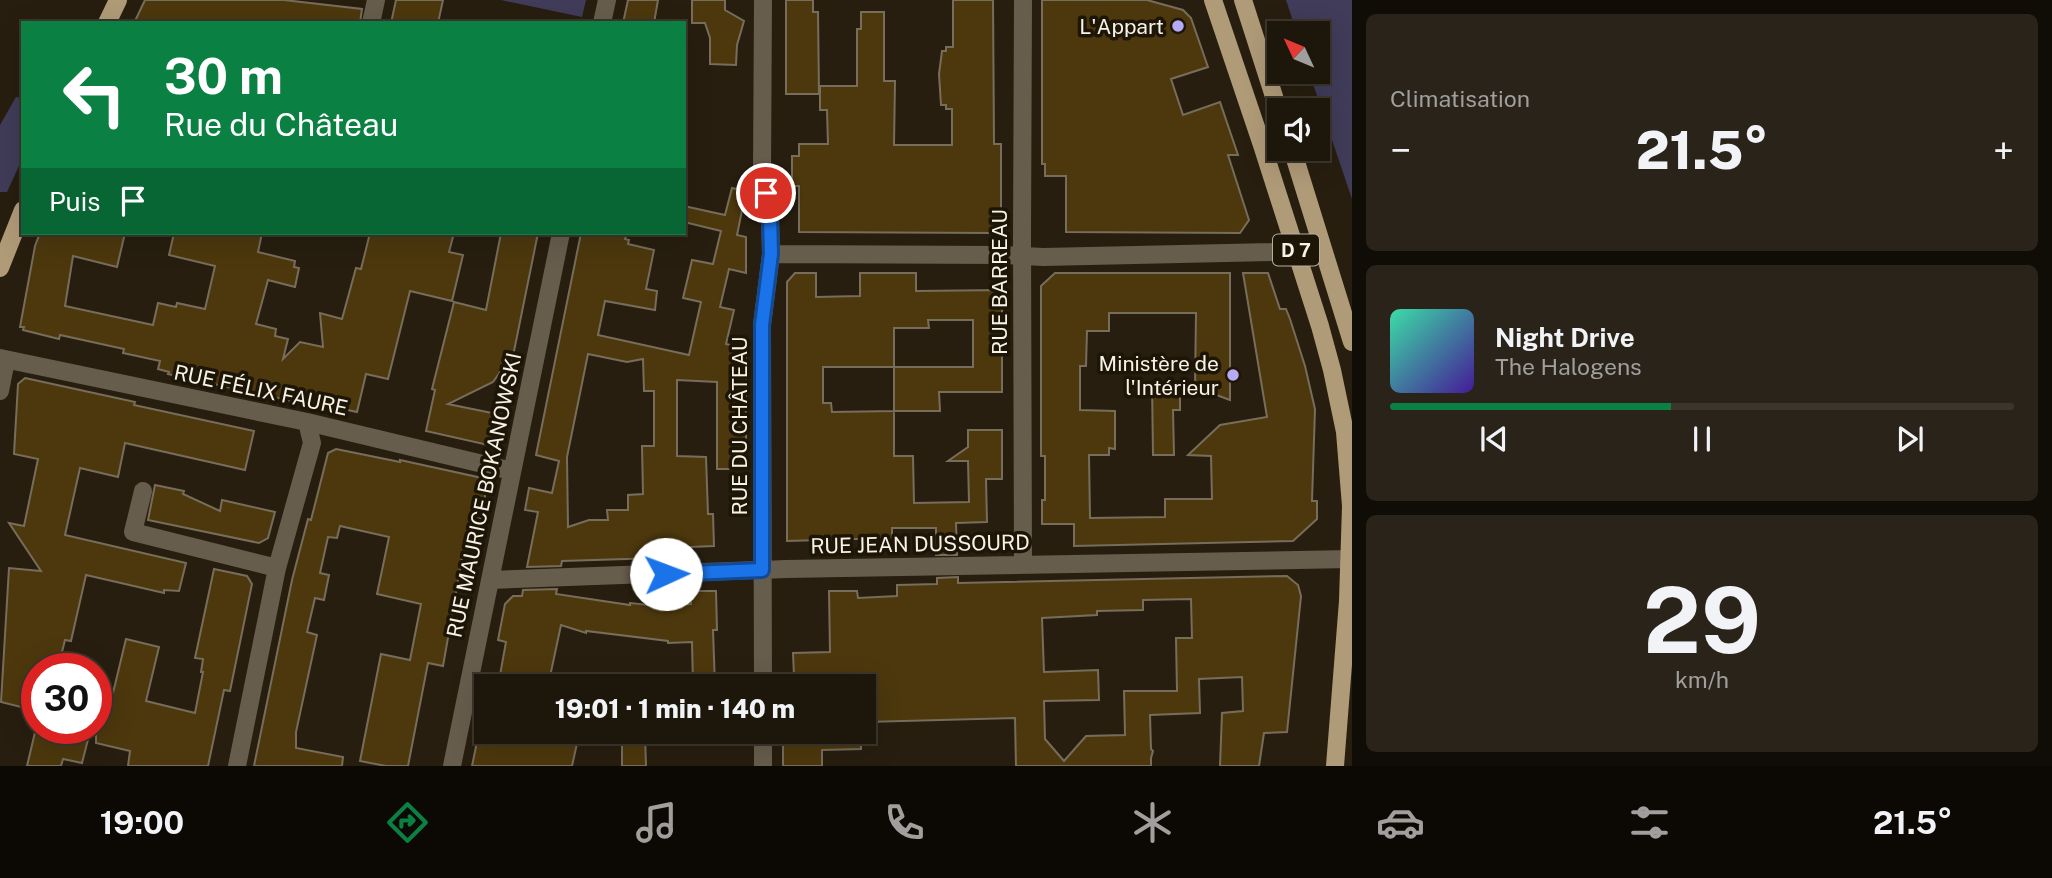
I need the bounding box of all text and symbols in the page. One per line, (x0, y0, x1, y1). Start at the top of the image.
place label: L'Appart (1079, 14, 1164, 39)
marker: L'Appart (1170, 18, 1186, 34)
north arrow (1267, 21, 1330, 84)
map controls (1267, 21, 1330, 161)
text: 30 m (164, 47, 283, 105)
icon: left (49, 49, 140, 140)
text: Climatisation (1390, 85, 1530, 112)
button: sound (1267, 98, 1330, 161)
text: Rue du Château (164, 106, 398, 143)
text: 21.5° (1636, 120, 1768, 181)
text: − (1390, 128, 1411, 173)
text: + (1993, 128, 2014, 173)
pin (736, 163, 796, 223)
icon: arrive (747, 174, 785, 212)
icon: arrive (114, 182, 152, 220)
text: Puis (49, 186, 100, 217)
street label: RUE BARREAU (987, 209, 1012, 355)
road number: D 7 (1273, 234, 1319, 266)
text: Night Drive (1495, 322, 1635, 353)
street label: RUE DU CHÂTEAU (727, 337, 752, 515)
street label: RUE MAURICE BOKANOWSKI (442, 350, 526, 640)
place label: Ministère de l'Intérieur (1099, 351, 1219, 400)
text: The Halogens (1495, 353, 1642, 380)
street label: RUE FÉLIX FAURE (172, 359, 350, 421)
marker: Ministère de l'Intérieur (1225, 367, 1241, 383)
icon: previous (1475, 420, 1513, 458)
icon: pause (1683, 420, 1721, 458)
icon: next (1891, 420, 1929, 458)
street label: RUE JEAN DUSSOURD (810, 530, 1030, 558)
position arrow (629, 537, 703, 611)
text: 29 (1643, 567, 1761, 673)
speed limit sign: 30 (21, 653, 112, 744)
text: km/h (1675, 666, 1729, 693)
text: 19:01 · 1 min · 140 m (555, 693, 795, 724)
icon: directions (383, 798, 432, 847)
icon: music (632, 798, 681, 847)
icon: phone (880, 798, 929, 847)
icon: climate (1128, 798, 1177, 847)
icon: car (1376, 798, 1425, 847)
icon: filters (1625, 798, 1674, 847)
text: 19:00 (100, 804, 184, 841)
text: 21.5° (1873, 804, 1952, 841)

